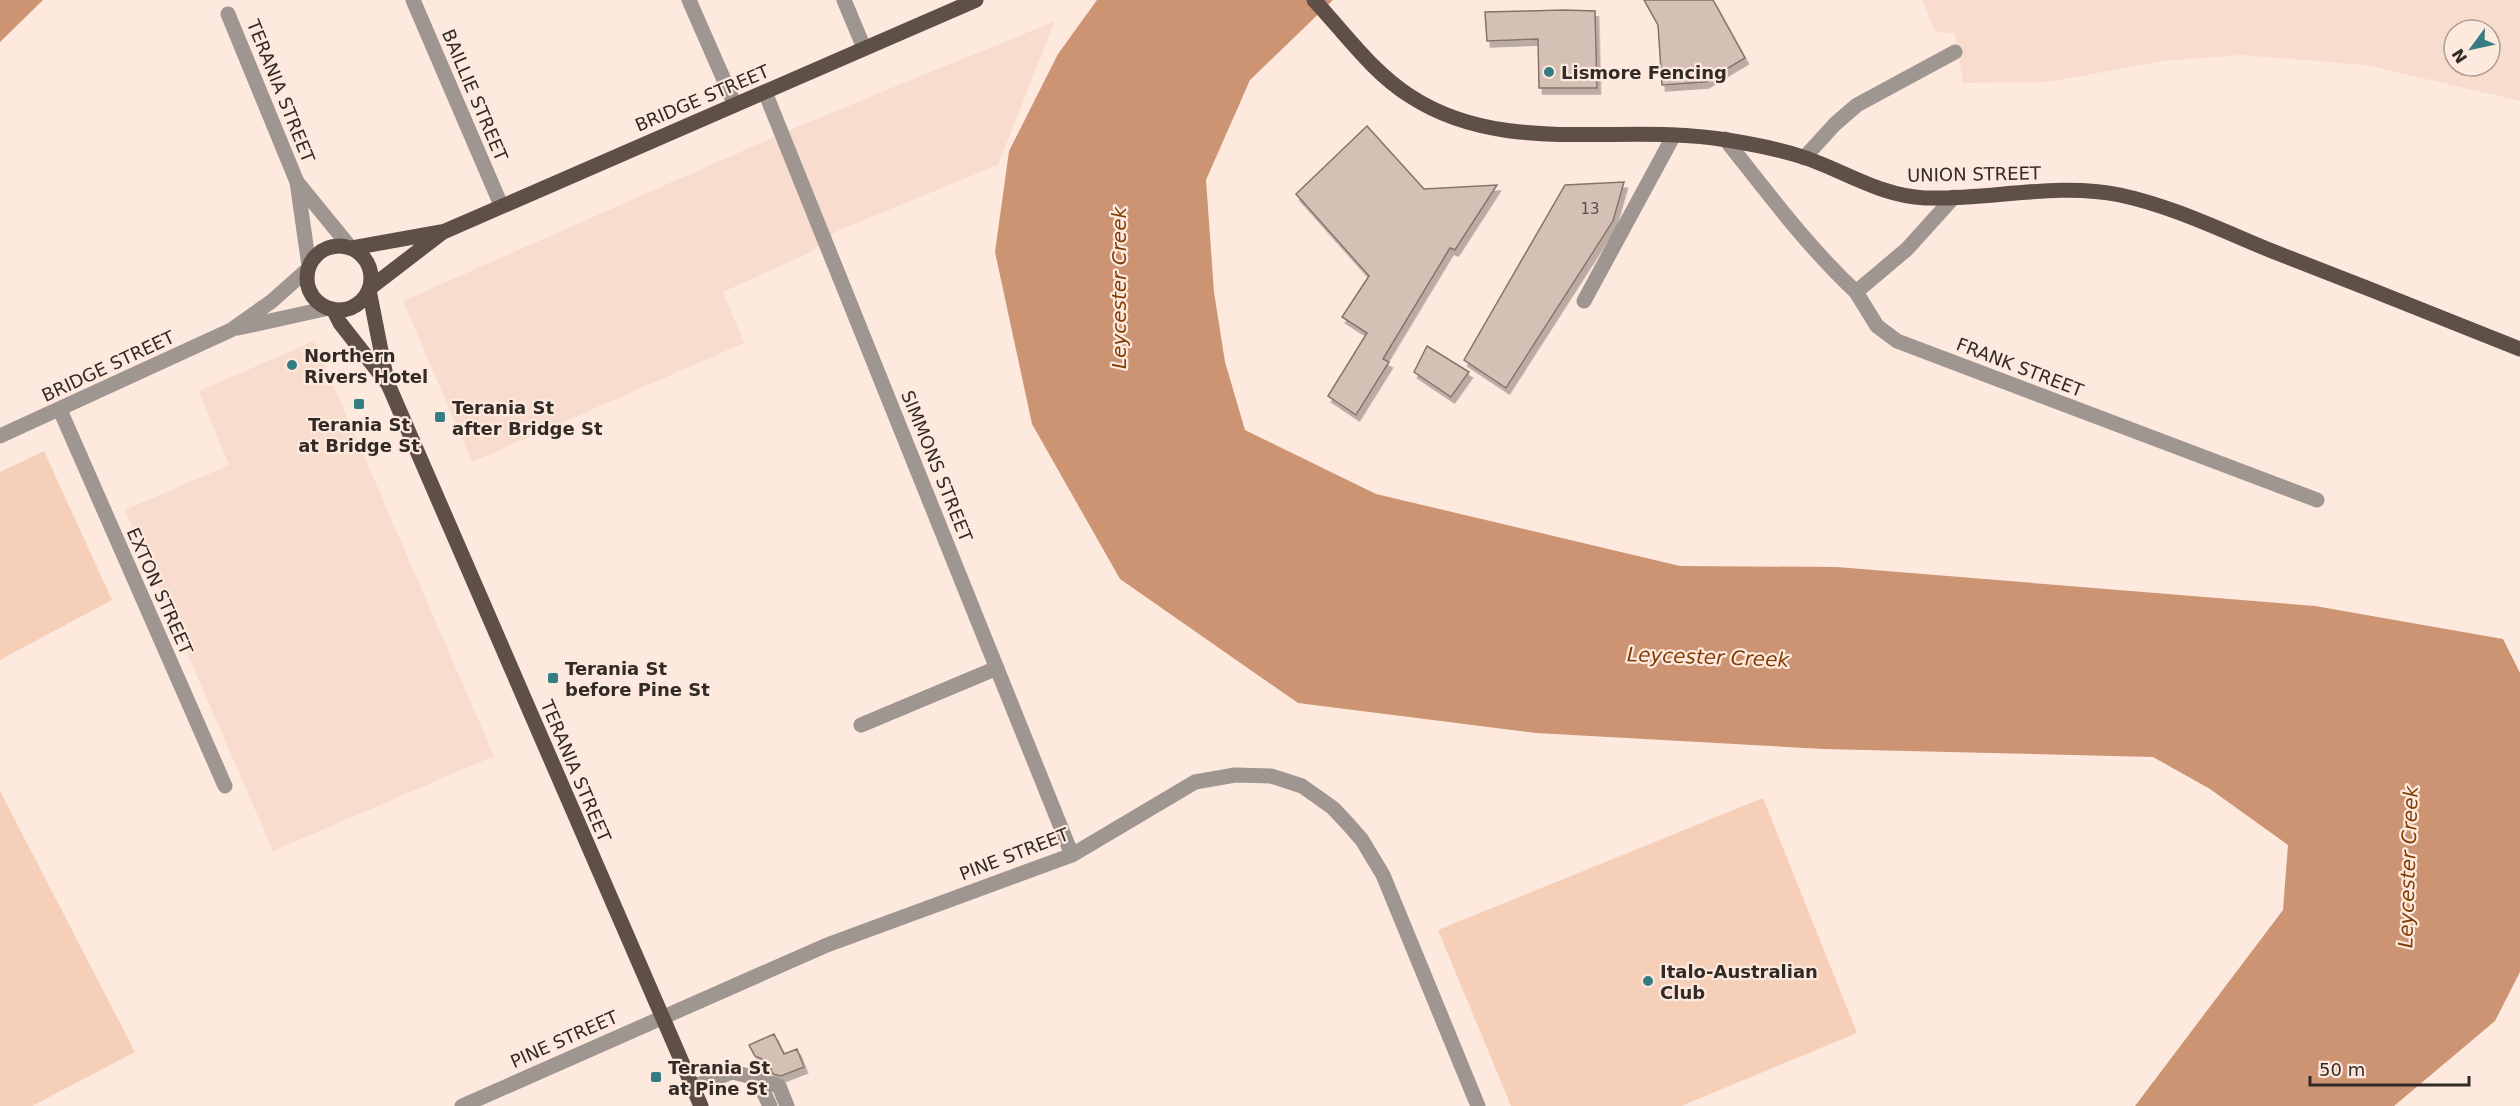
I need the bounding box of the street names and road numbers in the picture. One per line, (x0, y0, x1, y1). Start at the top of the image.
street label: TERANIA STREET (242, 16, 320, 166)
street label: BAILLIE STREET (438, 26, 513, 165)
street label: BRIDGE STREET (632, 60, 773, 136)
street label: UNION STREET (1907, 162, 2042, 186)
street label: BRIDGE STREET (38, 326, 178, 406)
street label: FRANK STREET (1954, 333, 2087, 401)
street label: SIMMONS STREET (897, 387, 977, 546)
street label: EXTON STREET (123, 524, 198, 658)
street label: TERANIA STREET (536, 696, 616, 846)
street label: PINE STREET (956, 823, 1073, 884)
street label: PINE STREET (507, 1006, 622, 1072)

